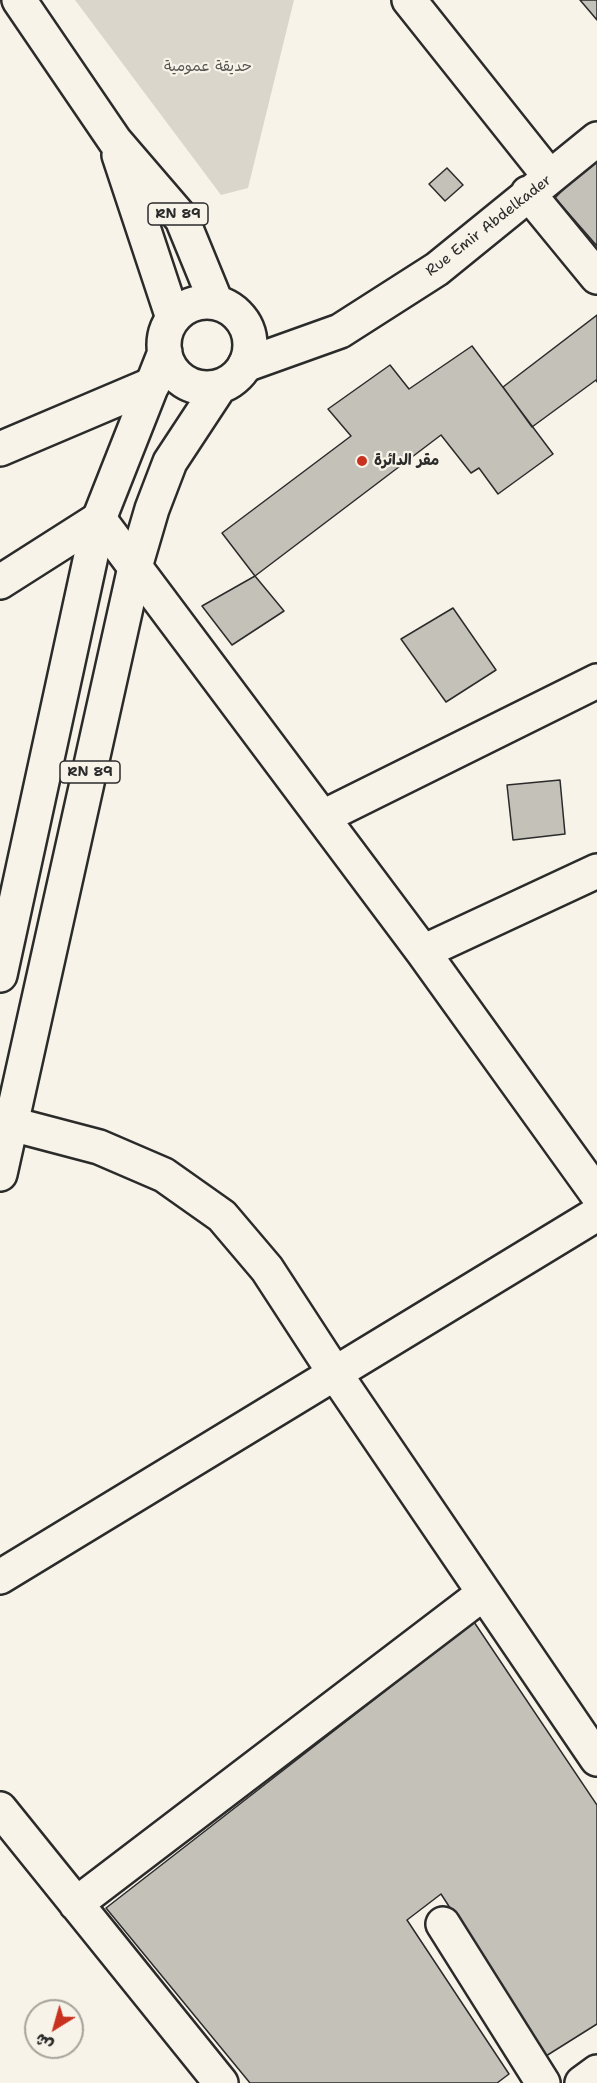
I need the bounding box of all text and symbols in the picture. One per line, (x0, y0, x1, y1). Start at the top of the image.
park label: حديقة عمومية (164, 58, 252, 76)
street label: Rue Emir Abdelkader (423, 171, 555, 281)
road number: RN 89 (148, 203, 208, 225)
place label: مقر الدائرة (374, 452, 439, 470)
marker: مقر الدائرة (355, 454, 369, 468)
road number: RN 89 (60, 761, 120, 783)
north arrow (24, 1999, 84, 2059)
text: ش (31, 2028, 57, 2056)

